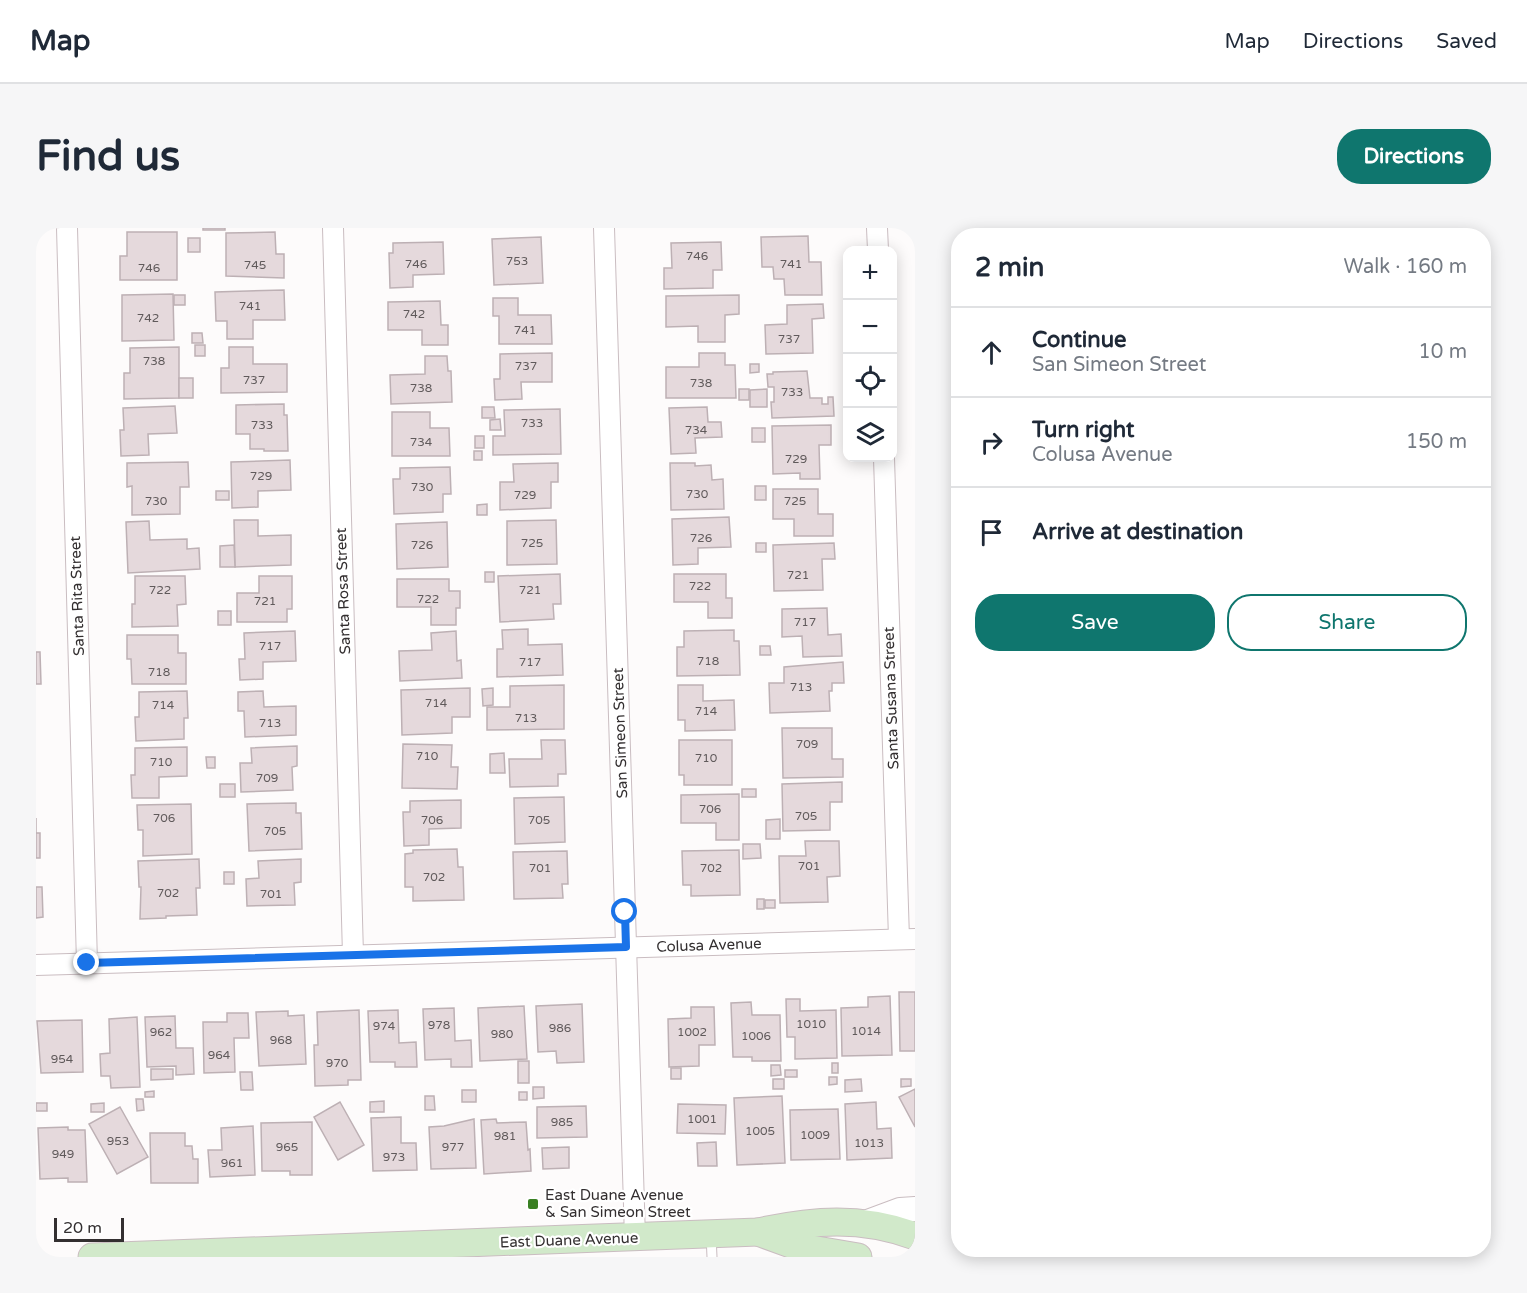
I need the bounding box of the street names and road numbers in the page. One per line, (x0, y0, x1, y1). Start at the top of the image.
street label: Santa Rosa Street (332, 527, 354, 655)
street label: Santa Rita Street (66, 535, 88, 656)
street label: Santa Susana Street (880, 626, 902, 770)
street label: San Simeon Street (609, 667, 631, 799)
street label: Colusa Avenue (656, 934, 762, 956)
street label: East Duane Avenue (499, 1229, 639, 1251)

